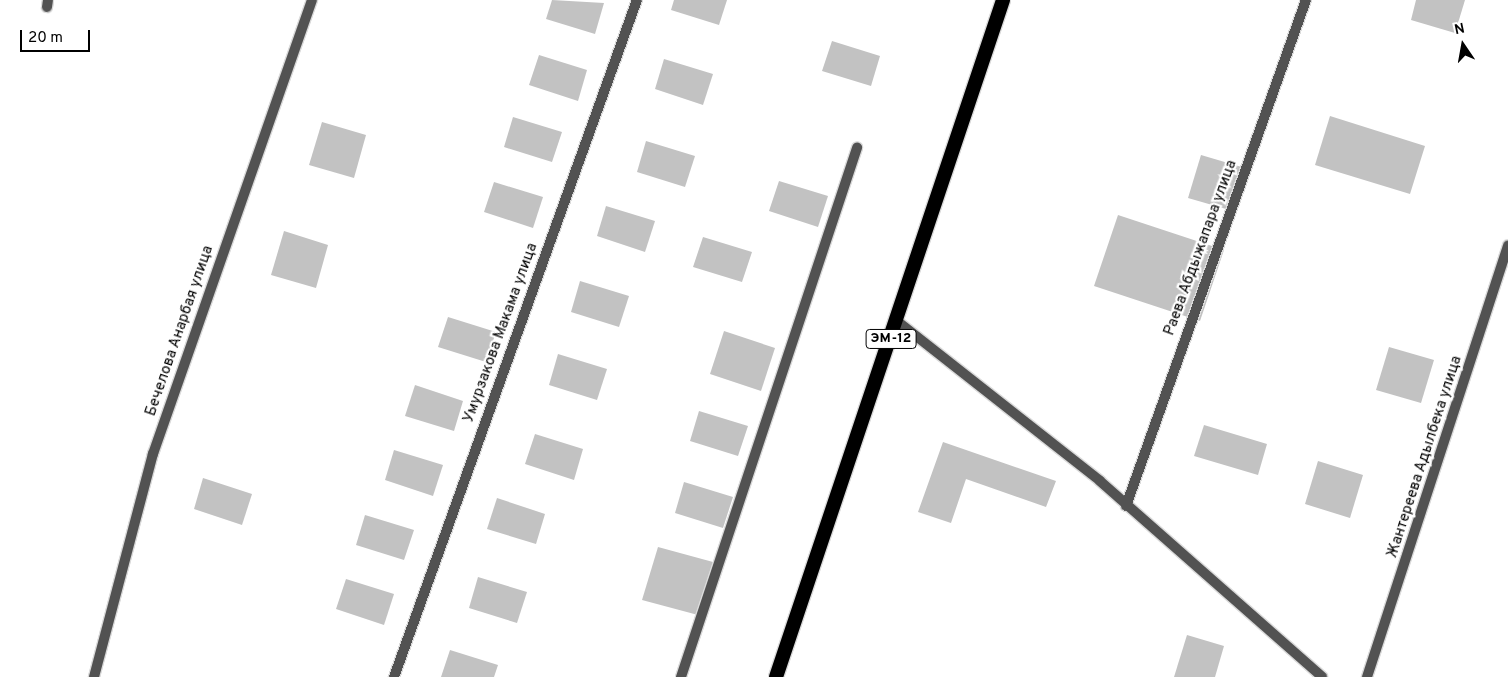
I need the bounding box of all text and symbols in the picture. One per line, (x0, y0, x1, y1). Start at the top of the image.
scale bar (22, 20, 92, 52)
north arrow (1438, 20, 1488, 70)
text: N (1453, 20, 1466, 39)
text: 20 m (28, 29, 63, 48)
street label: Раева Абдыжапара улица (1161, 158, 1241, 338)
street label: Умурзакова Макама улица (460, 241, 542, 425)
street label: Бечелова Анарбая улица (142, 243, 218, 419)
road number: ЭМ-12 (865, 328, 917, 350)
street label: Жантереева Адылбека улица (1384, 353, 1466, 561)

